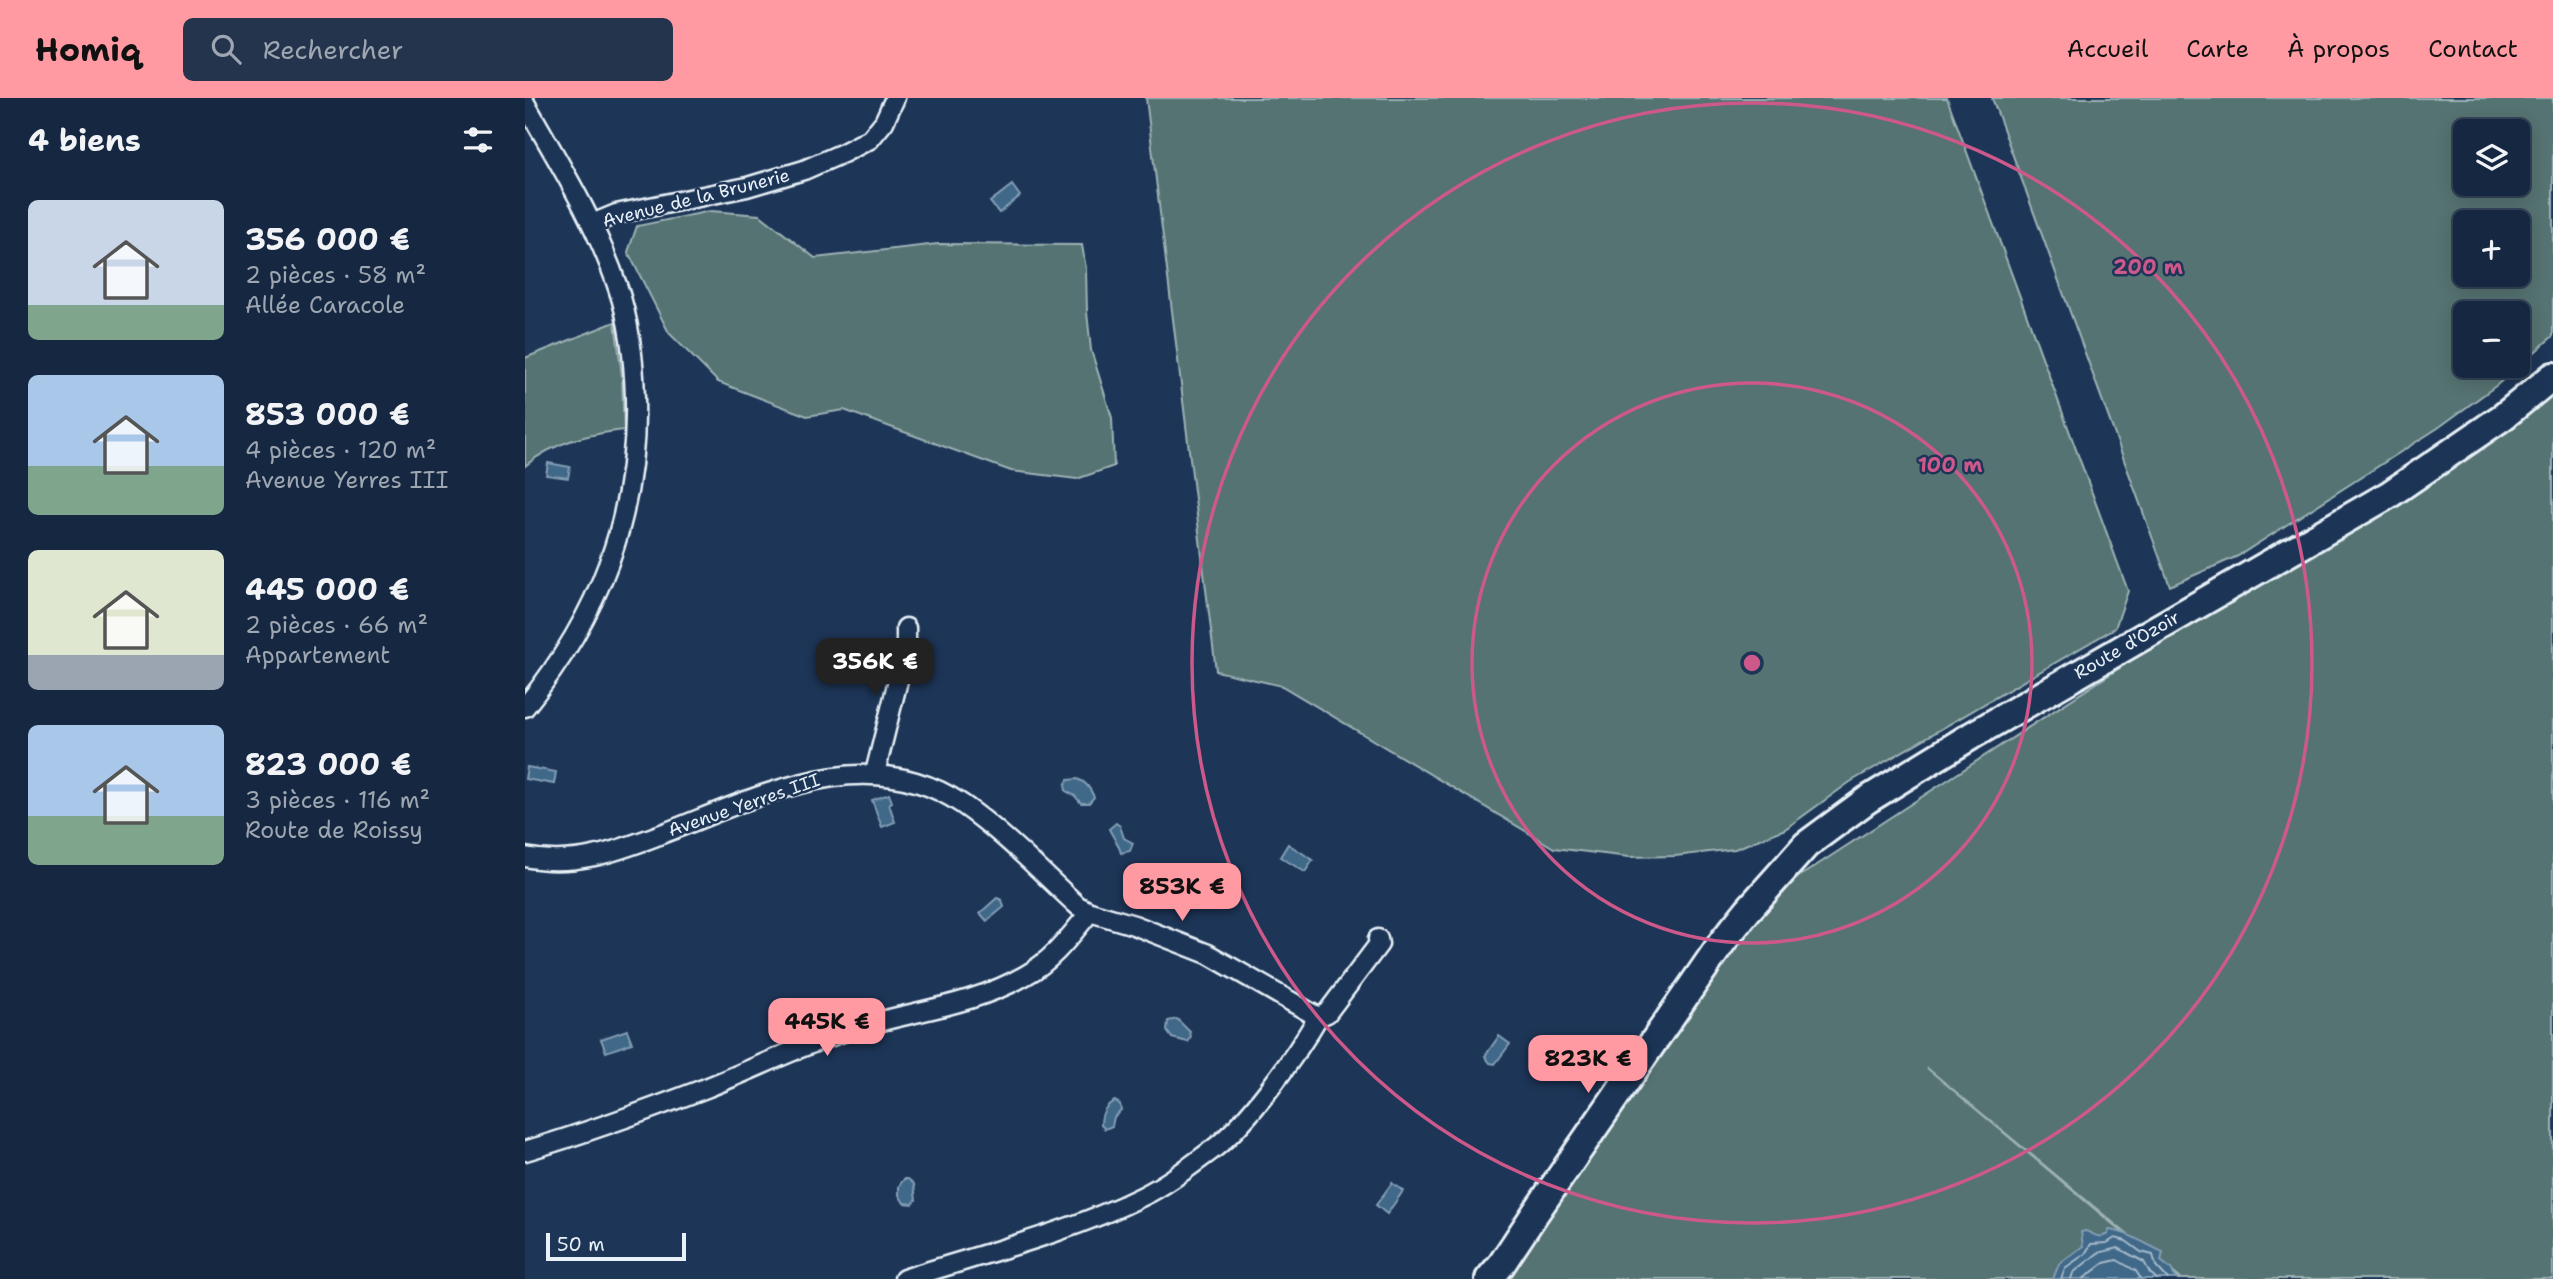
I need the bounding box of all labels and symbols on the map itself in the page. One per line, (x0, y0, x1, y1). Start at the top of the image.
street label: Avenue de la Brunerie (600, 163, 792, 233)
text: 200 m (2113, 253, 2183, 281)
text: 100 m (1918, 451, 1982, 479)
street label: Route d'Ozoir (2070, 605, 2184, 685)
pin: 356K € (818, 638, 932, 698)
centre of rings (1740, 651, 1764, 675)
street label: Avenue Yerres III (665, 768, 823, 842)
pin: 853K € (1125, 864, 1239, 923)
pin: 445K € (770, 998, 884, 1058)
pin: 823K € (1531, 1035, 1645, 1095)
scale bar (546, 1230, 686, 1262)

